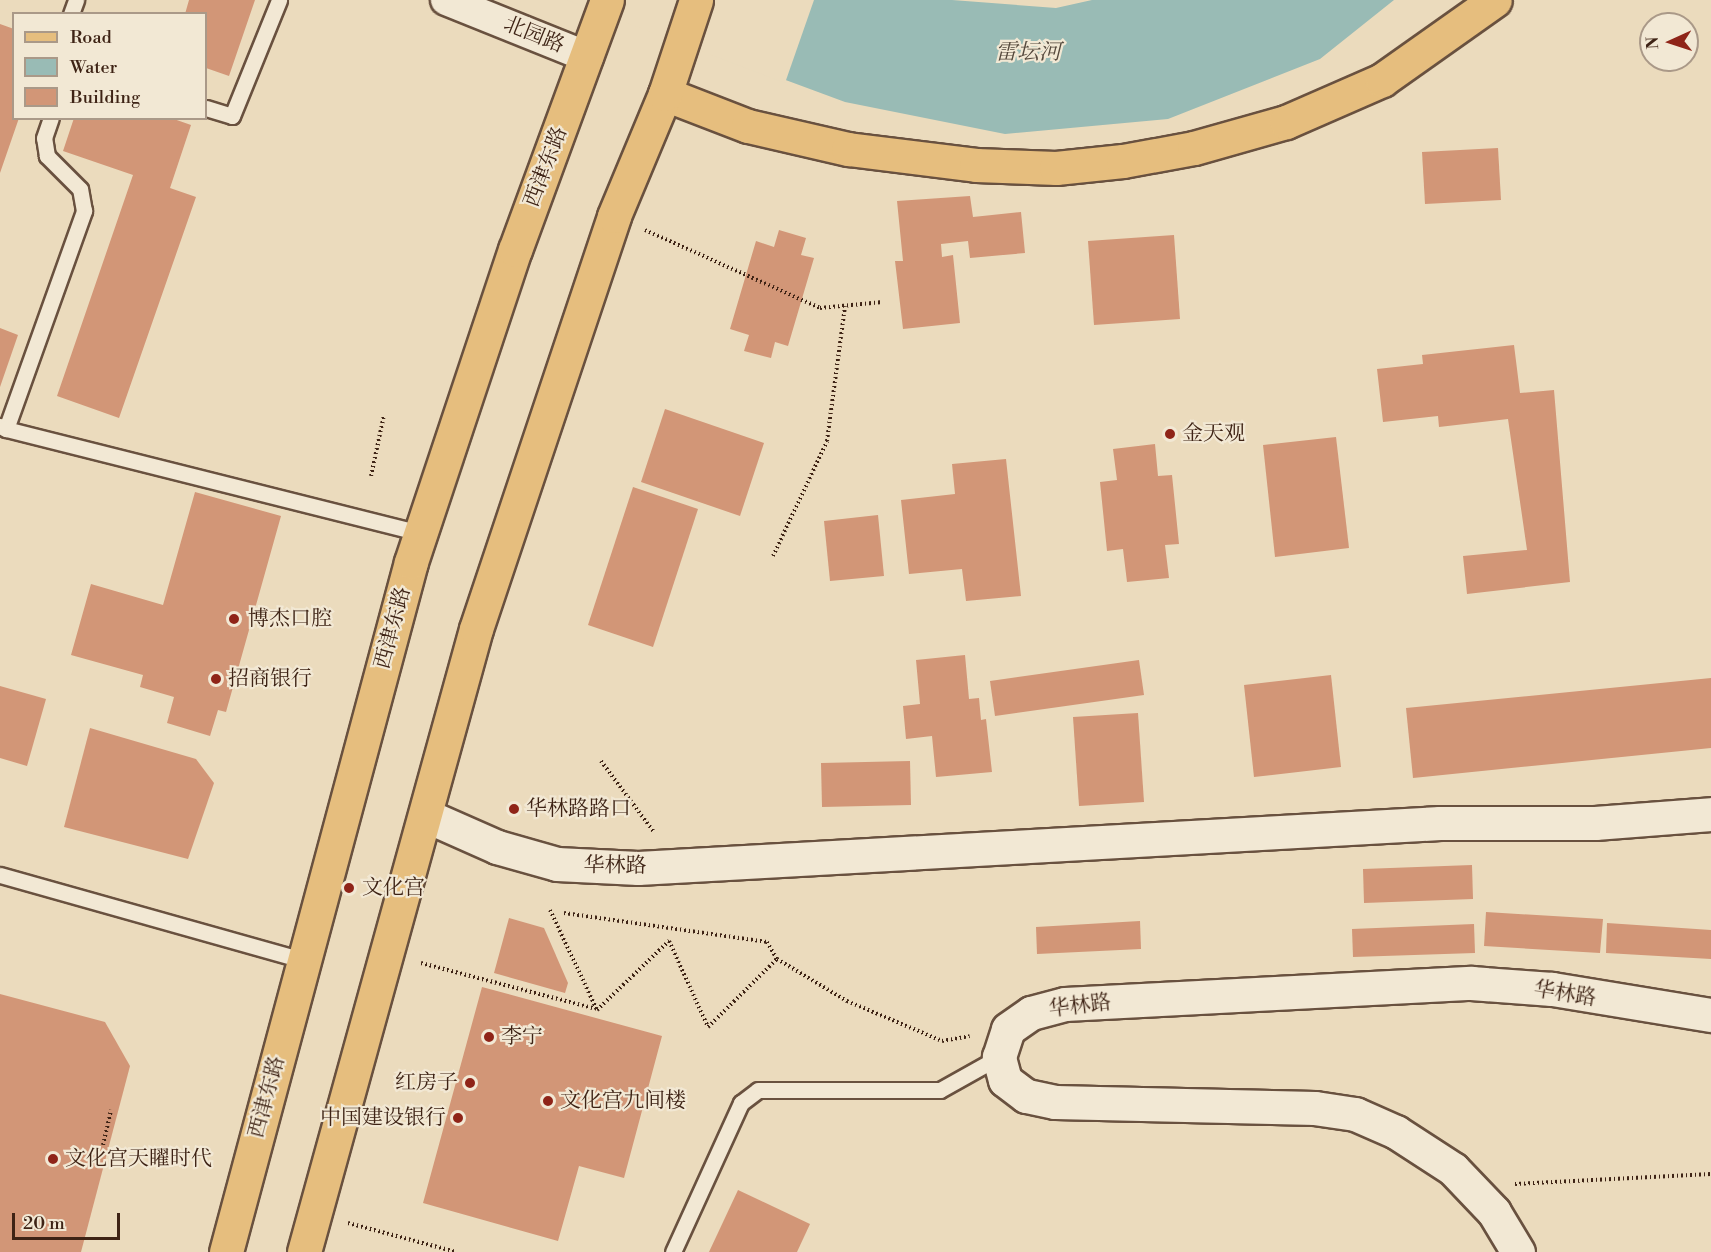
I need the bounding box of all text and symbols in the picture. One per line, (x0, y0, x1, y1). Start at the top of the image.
legend (12, 12, 207, 120)
street label: 北园路 (500, 12, 568, 58)
north arrow (1639, 12, 1699, 72)
text: Road (70, 26, 112, 49)
text: N (1643, 36, 1663, 50)
water label: 雷坛河 (995, 40, 1061, 66)
text: Water (70, 56, 117, 79)
text: Building (70, 86, 140, 109)
street label: 西津东路 (519, 123, 573, 211)
place label: 金天观 (1182, 421, 1245, 447)
marker: 金天观 (1163, 427, 1177, 441)
street label: 西津东路 (370, 584, 416, 672)
place label: 博杰口腔 (248, 606, 332, 632)
marker: 博杰口腔 (225, 610, 243, 628)
place label: 招商银行 (228, 666, 312, 692)
marker: 招商银行 (209, 672, 223, 686)
place label: 华林路路口 (526, 796, 631, 822)
marker: 华林路路口 (507, 802, 521, 816)
street label: 华林路 (583, 853, 647, 879)
place label: 文化宫 (362, 875, 425, 901)
marker: 文化宫 (340, 879, 358, 897)
street label: 华林路 (1532, 977, 1598, 1011)
street label: 华林路 (1047, 990, 1113, 1022)
place label: 李宁 (501, 1024, 543, 1050)
marker: 李宁 (482, 1030, 496, 1044)
street label: 西津东路 (244, 1053, 290, 1141)
place label: 红房子 (395, 1070, 458, 1096)
marker: 红房子 (463, 1076, 477, 1090)
place label: 文化宫九间楼 (560, 1088, 686, 1114)
marker: 文化宫九间楼 (541, 1094, 555, 1108)
place label: 中国建设银行 (320, 1105, 446, 1131)
marker: 中国建设银行 (451, 1111, 465, 1125)
place label: 文化宫天矅时代 (65, 1146, 212, 1172)
marker: 文化宫天矅时代 (46, 1152, 60, 1166)
scale bar (15, 1201, 123, 1239)
text: 20 m (23, 1212, 65, 1235)

